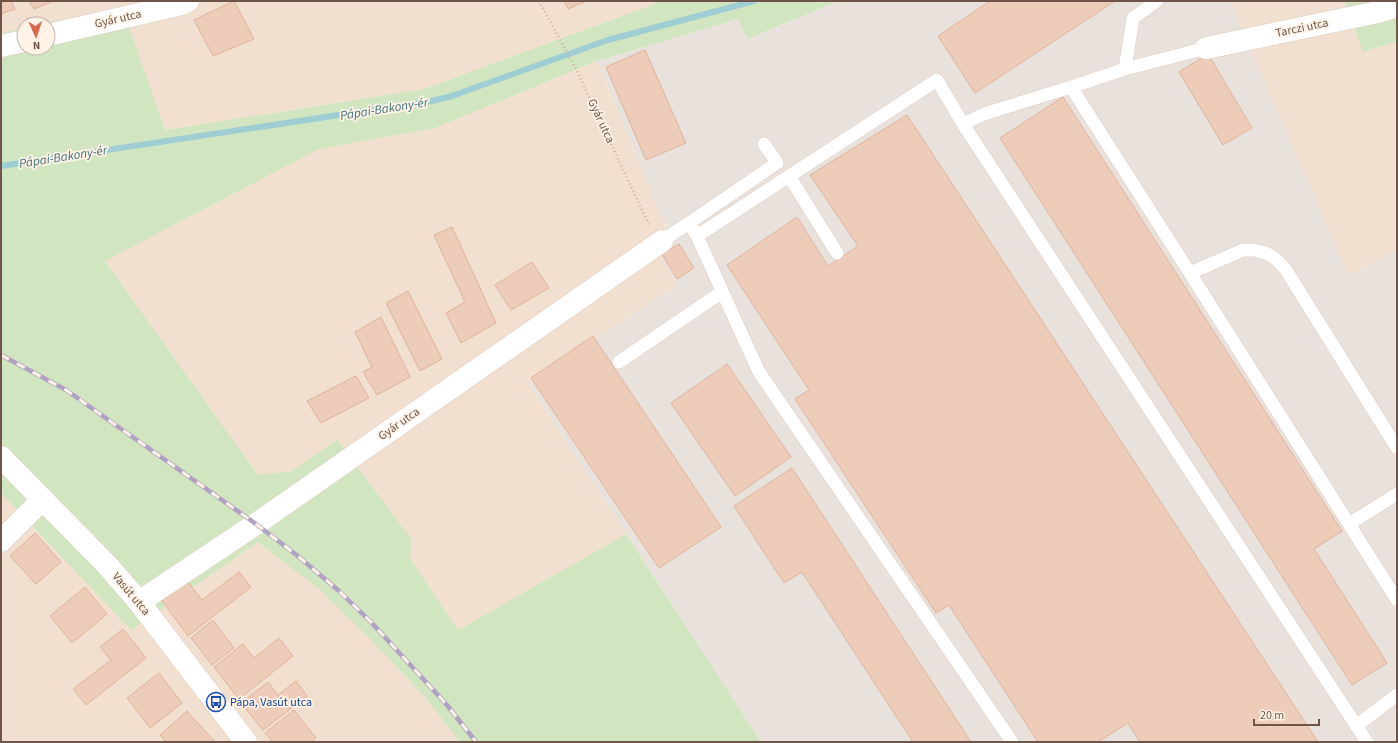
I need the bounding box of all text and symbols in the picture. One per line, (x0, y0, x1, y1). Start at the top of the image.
street label: Gyár utca (93, 5, 143, 33)
street label: Tarczi utca (1274, 14, 1330, 42)
north arrow (16, 16, 56, 56)
text: N (32, 38, 41, 53)
water label: Pápai-Bakony-ér (339, 93, 430, 125)
street label: Gyár utca (583, 96, 619, 146)
water label: Pápai-Bakony-ér (18, 141, 109, 173)
street label: Gyár utca (375, 403, 423, 445)
street label: Vasút utca (108, 569, 154, 619)
bus stop icon: Pápa, Vasút utca (205, 691, 227, 713)
place label: Pápa, Vasút utca (230, 694, 312, 711)
scale bar (1254, 701, 1319, 727)
text: 20 m (1260, 707, 1284, 724)

